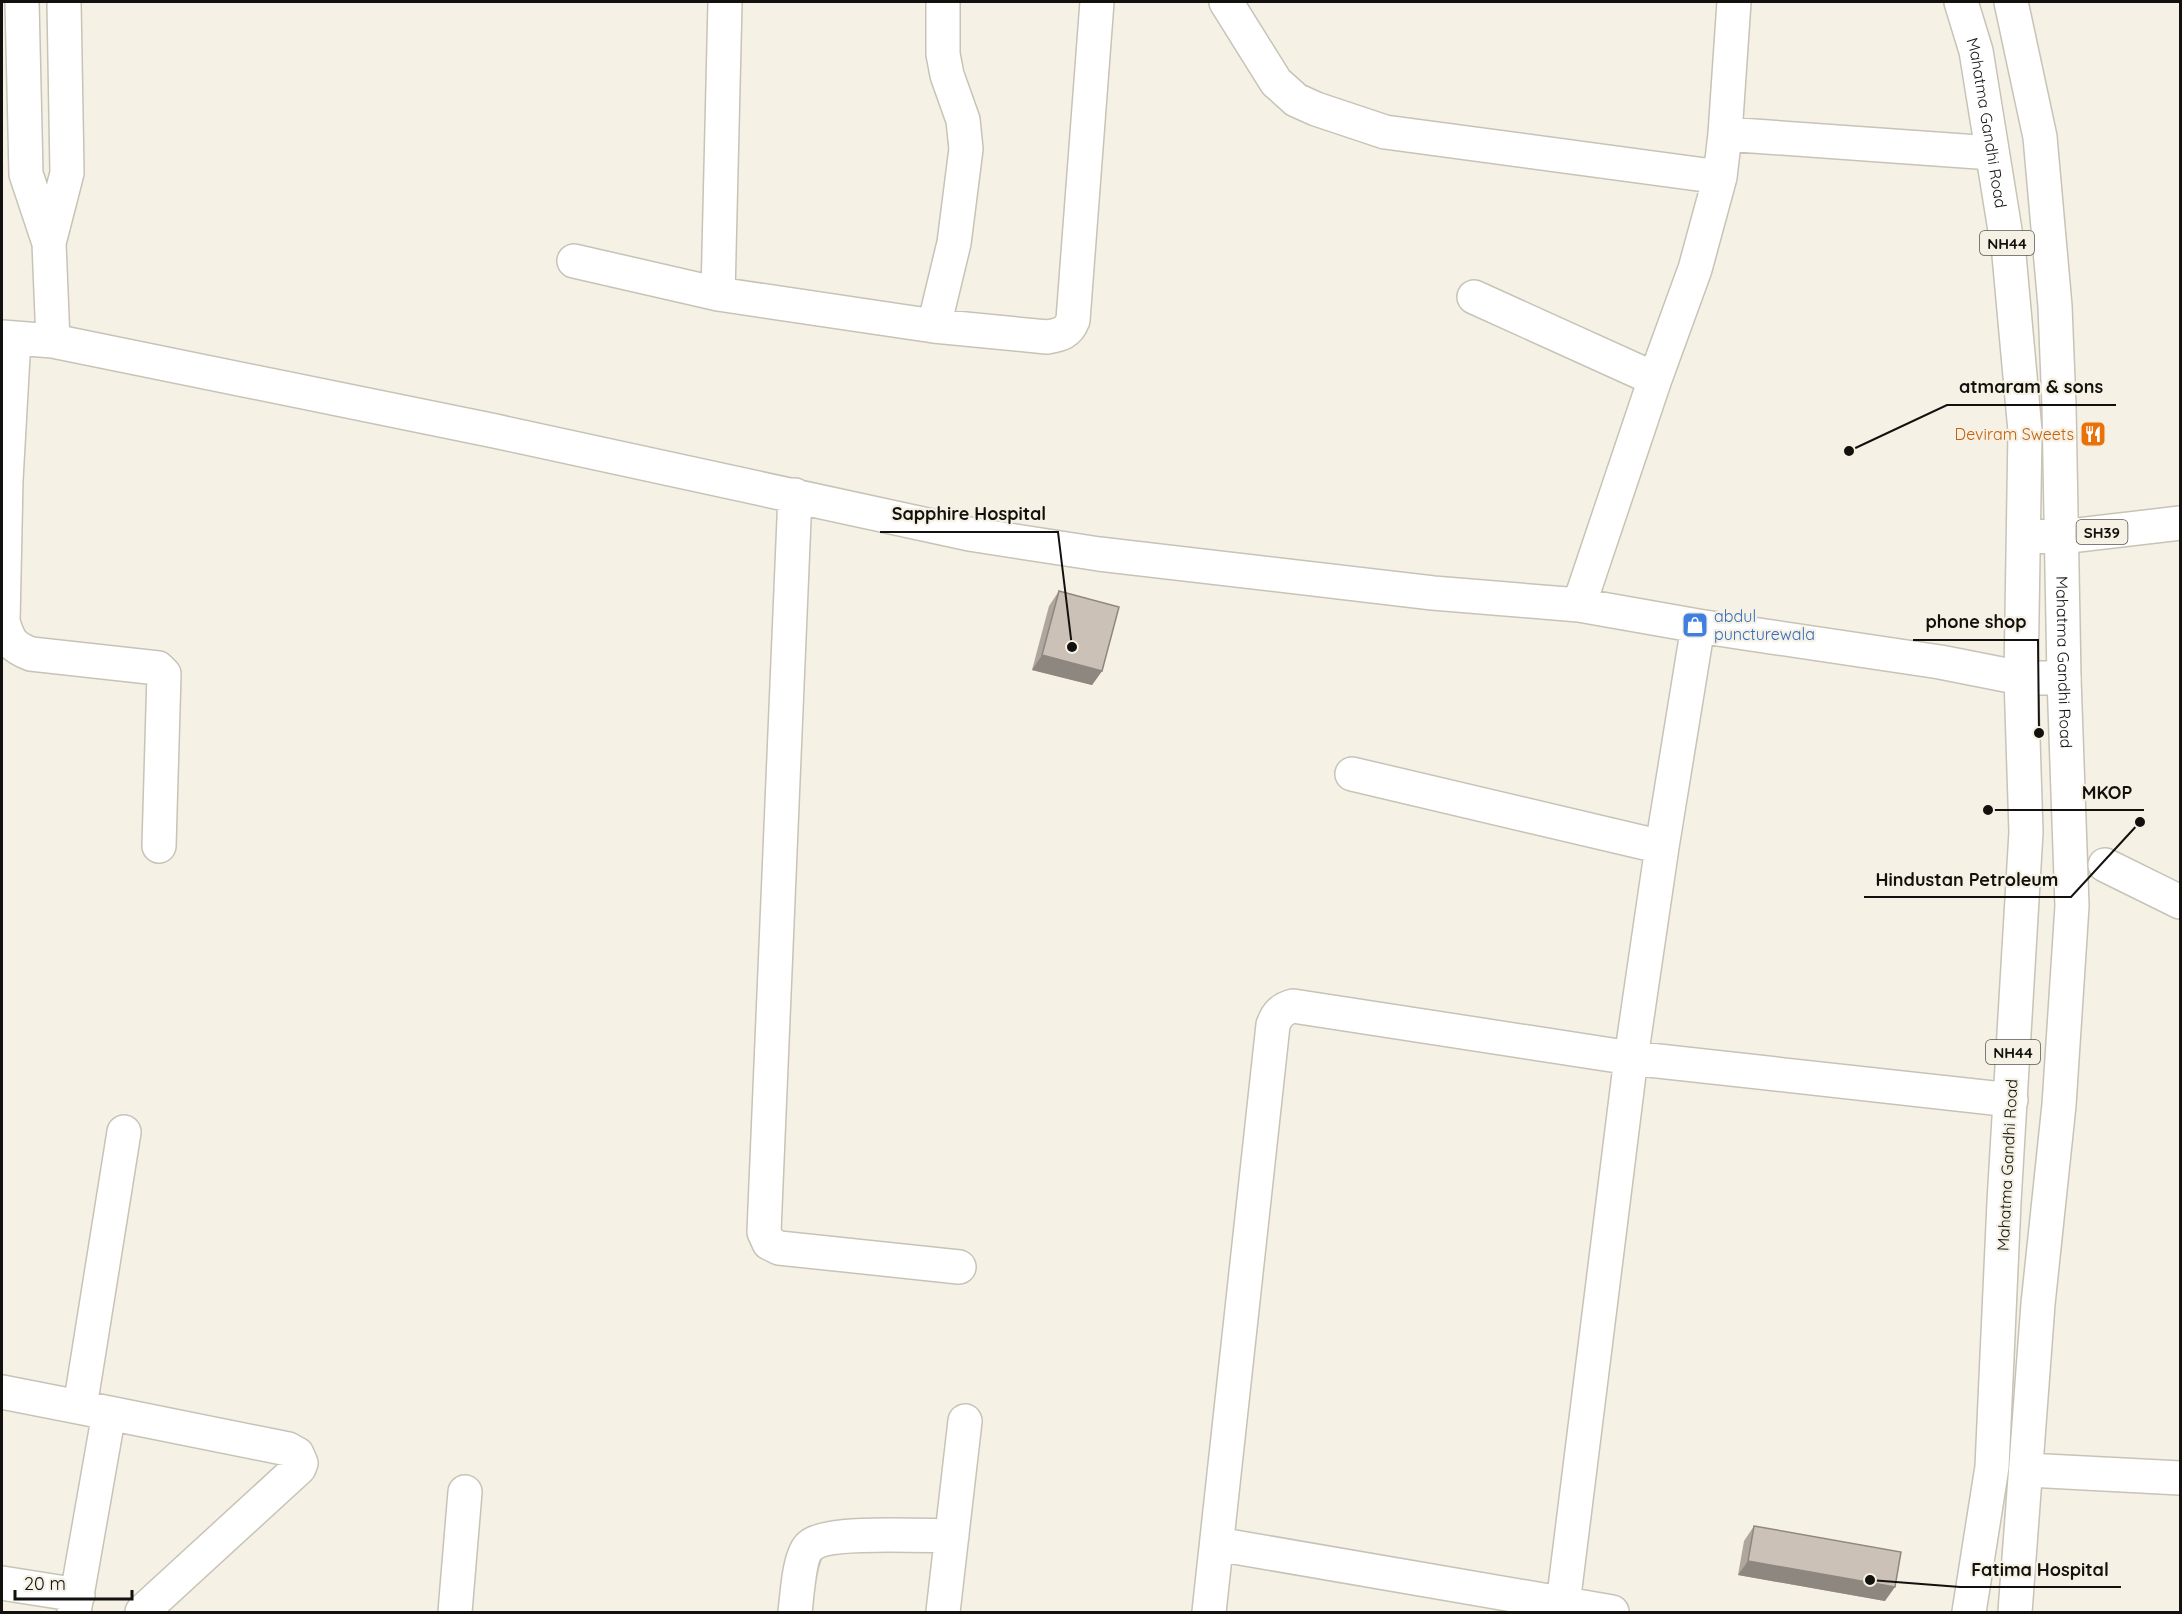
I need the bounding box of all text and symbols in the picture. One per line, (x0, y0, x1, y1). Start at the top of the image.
street label: Mahatma Gandhi Road (1962, 35, 2011, 210)
road number: NH44 (1980, 231, 2034, 255)
callout: atmaram & sons (1947, 369, 2116, 405)
text: atmaram & sons (1959, 375, 2103, 398)
restaurant icon: Deviram Sweets (2078, 419, 2108, 449)
place label: Deviram Sweets (1955, 424, 2074, 444)
callout: Sapphire Hospital (880, 496, 1058, 532)
text: Sapphire Hospital (892, 502, 1046, 525)
road number: SH39 (2076, 520, 2128, 544)
street label: Mahatma Gandhi Road (2052, 576, 2076, 749)
callout: phone shop (1913, 604, 2038, 640)
place label: abdul puncturewala (1714, 606, 1815, 644)
shop icon: abdul puncturewala (1680, 610, 1710, 640)
text: phone shop (1925, 610, 2027, 633)
callout: MKOP (2070, 774, 2144, 810)
text: MKOP (2082, 781, 2132, 804)
callout: Hindustan Petroleum (1864, 861, 2071, 897)
text: Hindustan Petroleum (1876, 868, 2058, 891)
road number: NH44 (1986, 1040, 2040, 1064)
street label: Mahatma Gandhi Road (1993, 1078, 2021, 1252)
callout: Fatima Hospital (1960, 1551, 2121, 1587)
text: Fatima Hospital (1971, 1558, 2109, 1581)
scale bar (15, 1563, 132, 1601)
text: 20 m (24, 1572, 66, 1595)

